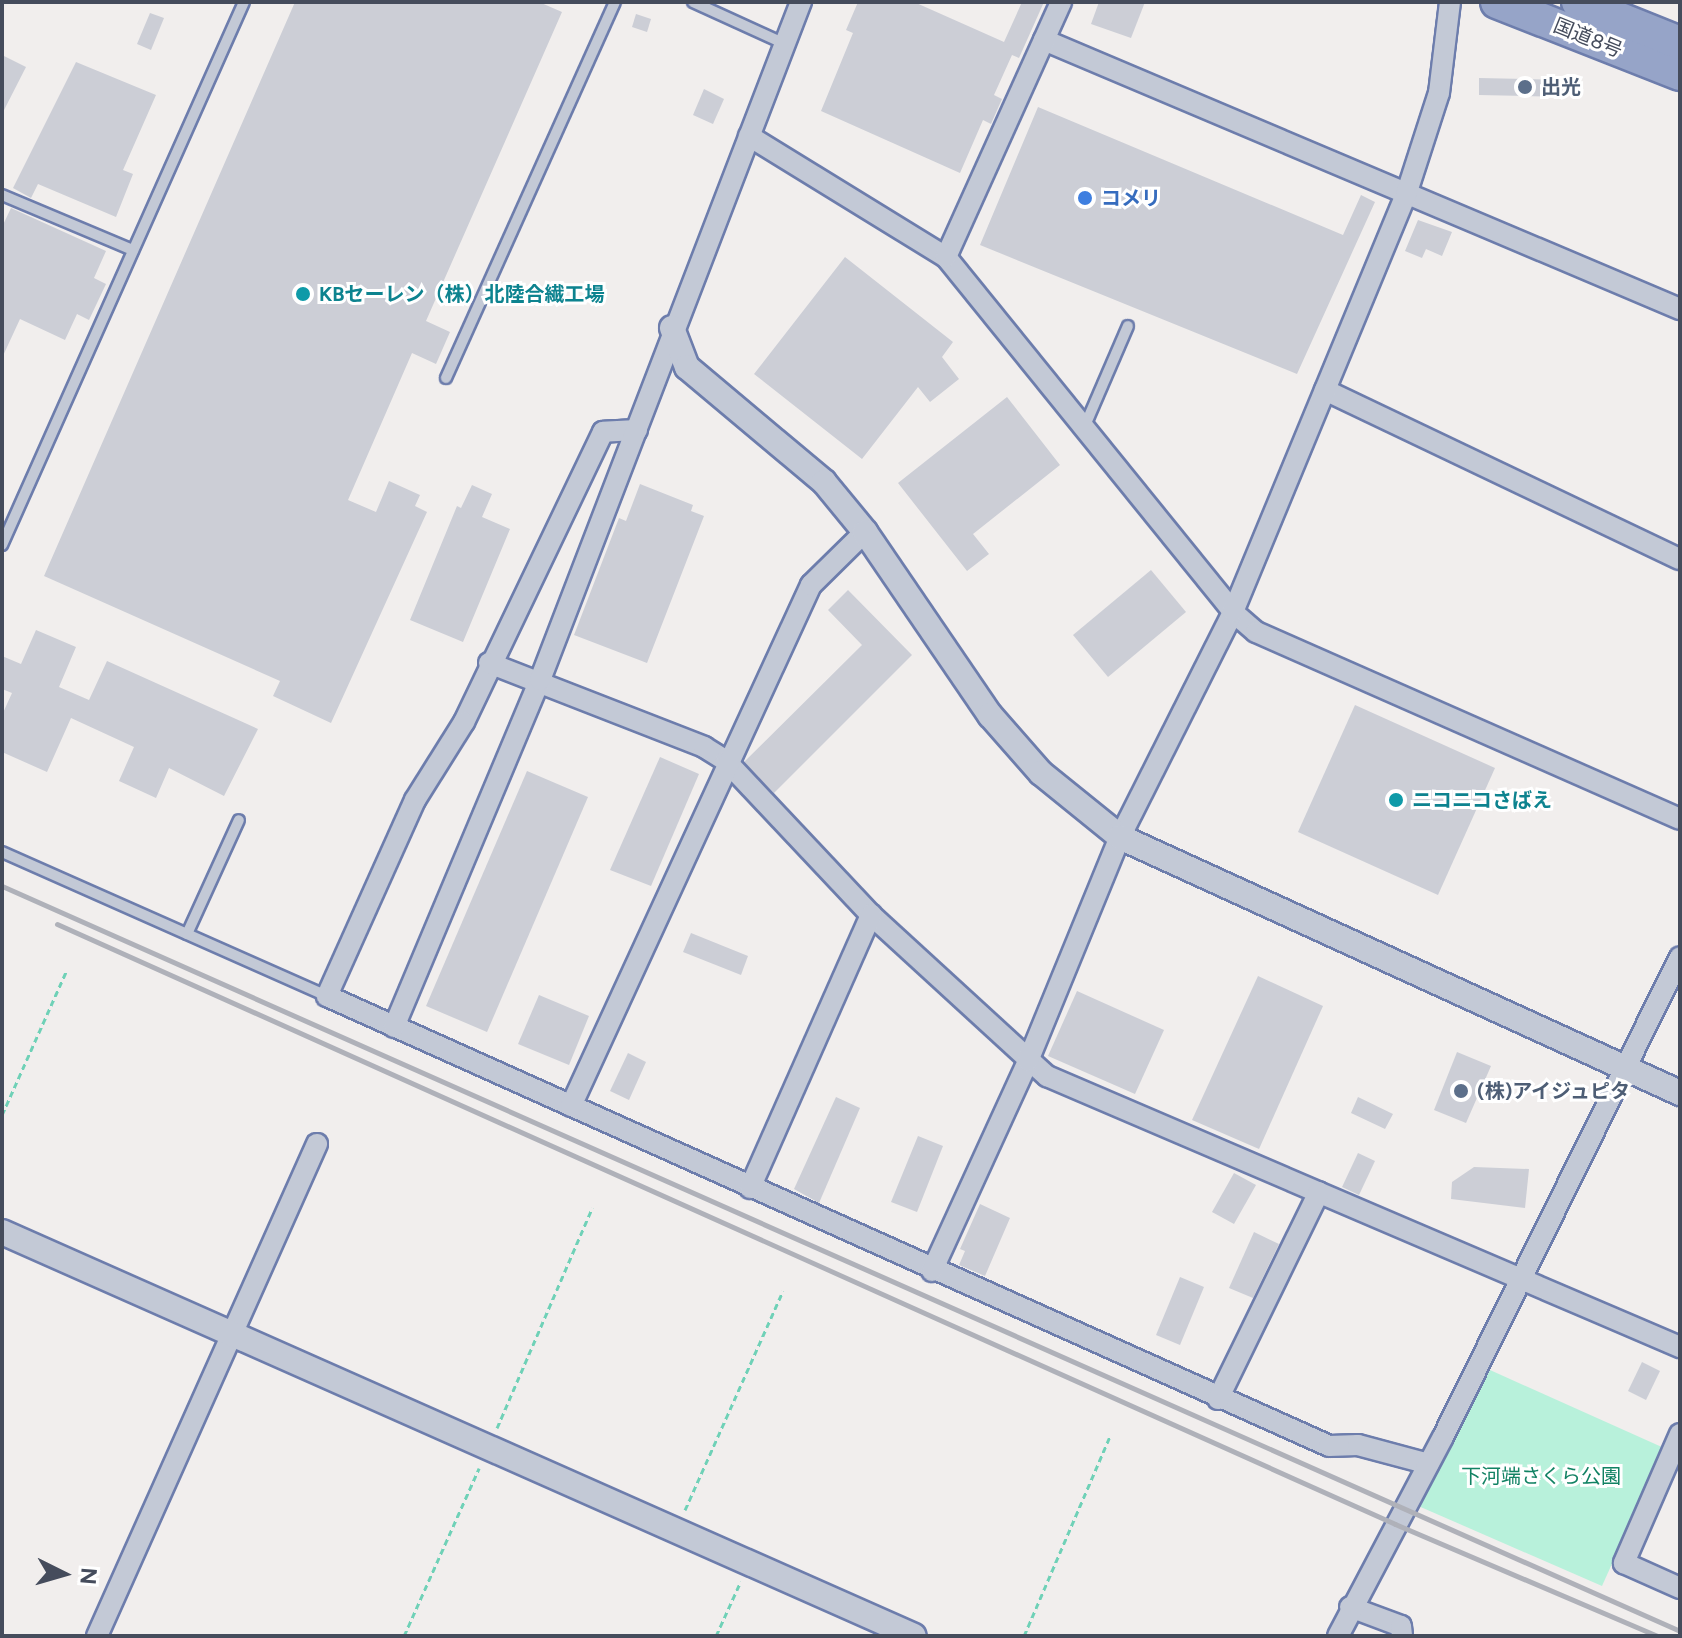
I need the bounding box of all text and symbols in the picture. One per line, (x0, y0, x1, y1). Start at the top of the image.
street label: 国道8号 (1550, 13, 1626, 63)
place label: 出光 (1541, 75, 1581, 99)
marker: 出光 (1516, 78, 1534, 96)
place label: コメリ (1101, 186, 1161, 210)
marker: コメリ (1076, 189, 1094, 207)
place label: KBセーレン（株）北陸合繊工場 (319, 282, 605, 306)
marker: KBセーレン（株）北陸合繊工場 (294, 285, 312, 303)
place label: ニコニコさばえ (1412, 788, 1552, 812)
marker: ニコニコさばえ (1387, 791, 1405, 809)
place label: (株)アイジュピタ (1477, 1079, 1632, 1103)
marker: (株)アイジュピタ (1452, 1082, 1470, 1100)
park label: 下河端さくら公園 (1461, 1464, 1621, 1488)
north arrow (24, 1534, 104, 1614)
text: N (74, 1566, 103, 1586)

